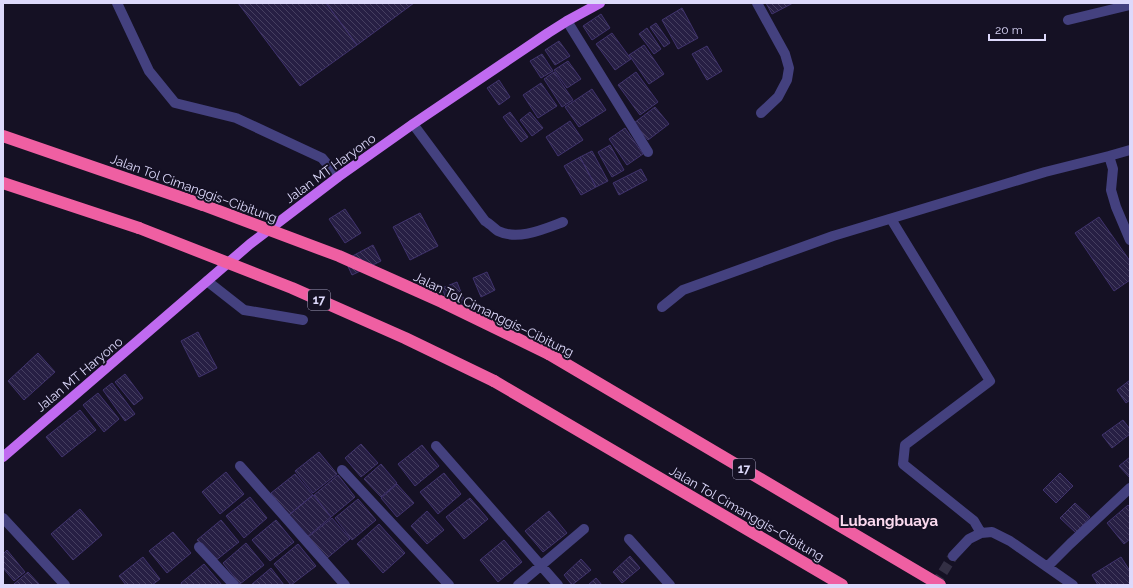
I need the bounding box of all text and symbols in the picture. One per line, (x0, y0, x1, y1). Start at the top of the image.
scale bar (989, 16, 1045, 42)
text: 20 m (995, 23, 1023, 37)
street label: Jalan MT Haryono (282, 130, 379, 206)
street label: Jalan Tol Cimanggis–Cibitung (108, 151, 279, 226)
street label: Jalan Tol Cimanggis–Cibitung (411, 269, 576, 360)
road number: 17 (308, 290, 330, 310)
street label: Jalan MT Haryono (33, 334, 126, 415)
road number: 17 (733, 459, 755, 479)
street label: Jalan Tol Cimanggis–Cibitung (667, 463, 827, 564)
district label: Lubangbuaya (840, 512, 939, 530)

